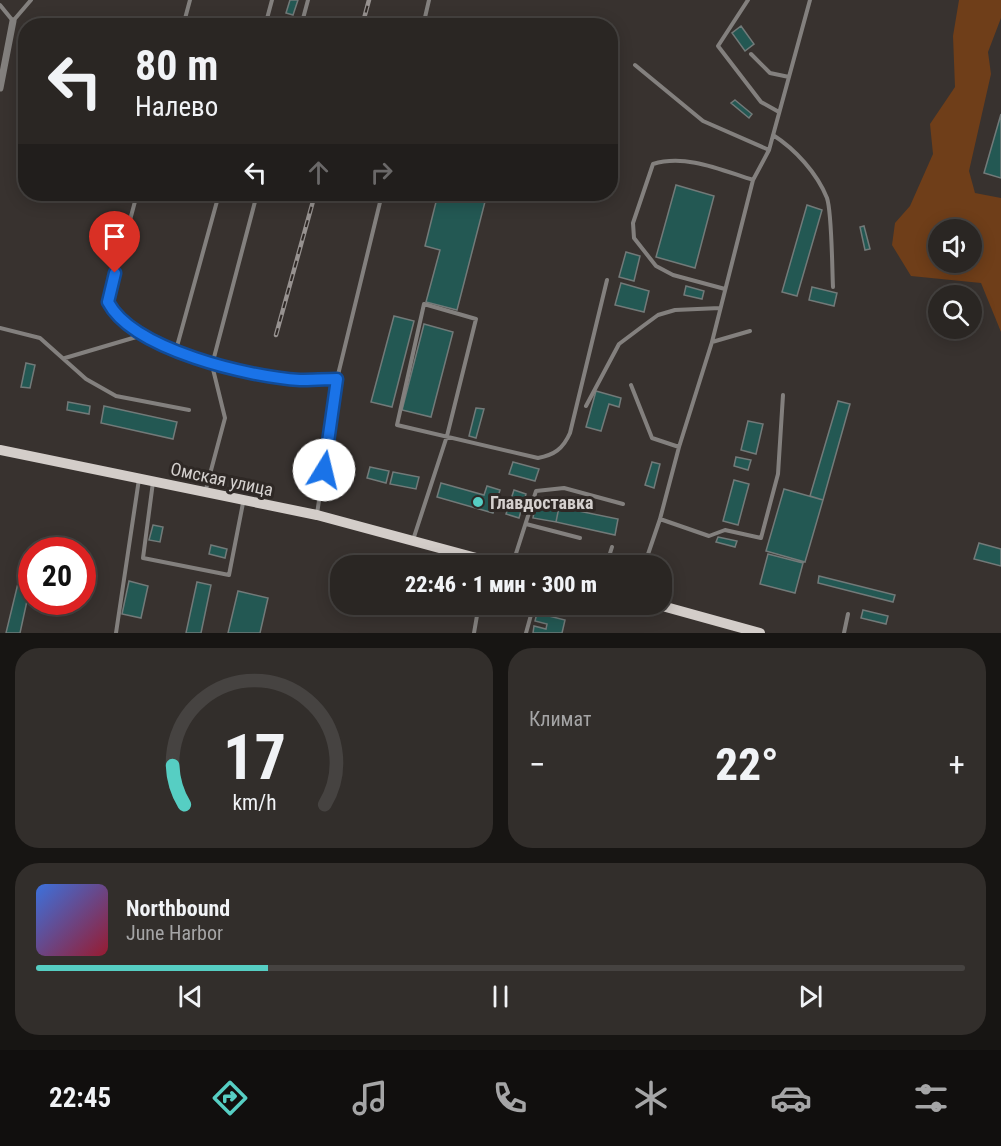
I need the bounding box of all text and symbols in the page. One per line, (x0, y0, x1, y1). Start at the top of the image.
text: 80 m (135, 41, 218, 90)
icon: left (36, 42, 114, 120)
text: Налево (135, 91, 218, 123)
icon: left (239, 156, 272, 189)
icon: ahead (302, 156, 335, 189)
icon: right (365, 156, 398, 189)
pin (89, 211, 140, 273)
map controls (928, 219, 982, 339)
button: sound (928, 219, 982, 273)
icon: arrive (98, 220, 131, 253)
button: search (928, 285, 982, 339)
position arrow (292, 438, 356, 502)
street label: Омская улица (169, 458, 275, 500)
place label: Главдоставка (490, 492, 594, 513)
marker: Главдоставка (471, 495, 485, 509)
speed limit sign: 20 (18, 537, 96, 615)
text: 22:46 · 1 мин · 300 m (405, 572, 597, 597)
text: Климат (529, 707, 591, 731)
text: 17 (222, 721, 286, 794)
text: 22° (715, 738, 779, 791)
text: − (529, 745, 546, 784)
text: + (949, 745, 965, 784)
text: km/h (232, 790, 276, 815)
text: Northbound (126, 896, 230, 921)
text: June Harbor (126, 921, 223, 945)
icon: previous (174, 980, 207, 1013)
icon: pause (484, 980, 517, 1013)
icon: next (794, 980, 827, 1013)
icon: directions (209, 1077, 251, 1119)
icon: music (349, 1077, 391, 1119)
icon: phone (489, 1077, 531, 1119)
icon: climate (630, 1077, 672, 1119)
icon: car (770, 1077, 812, 1119)
icon: filters (910, 1077, 952, 1119)
text: 22:45 (49, 1082, 111, 1114)

